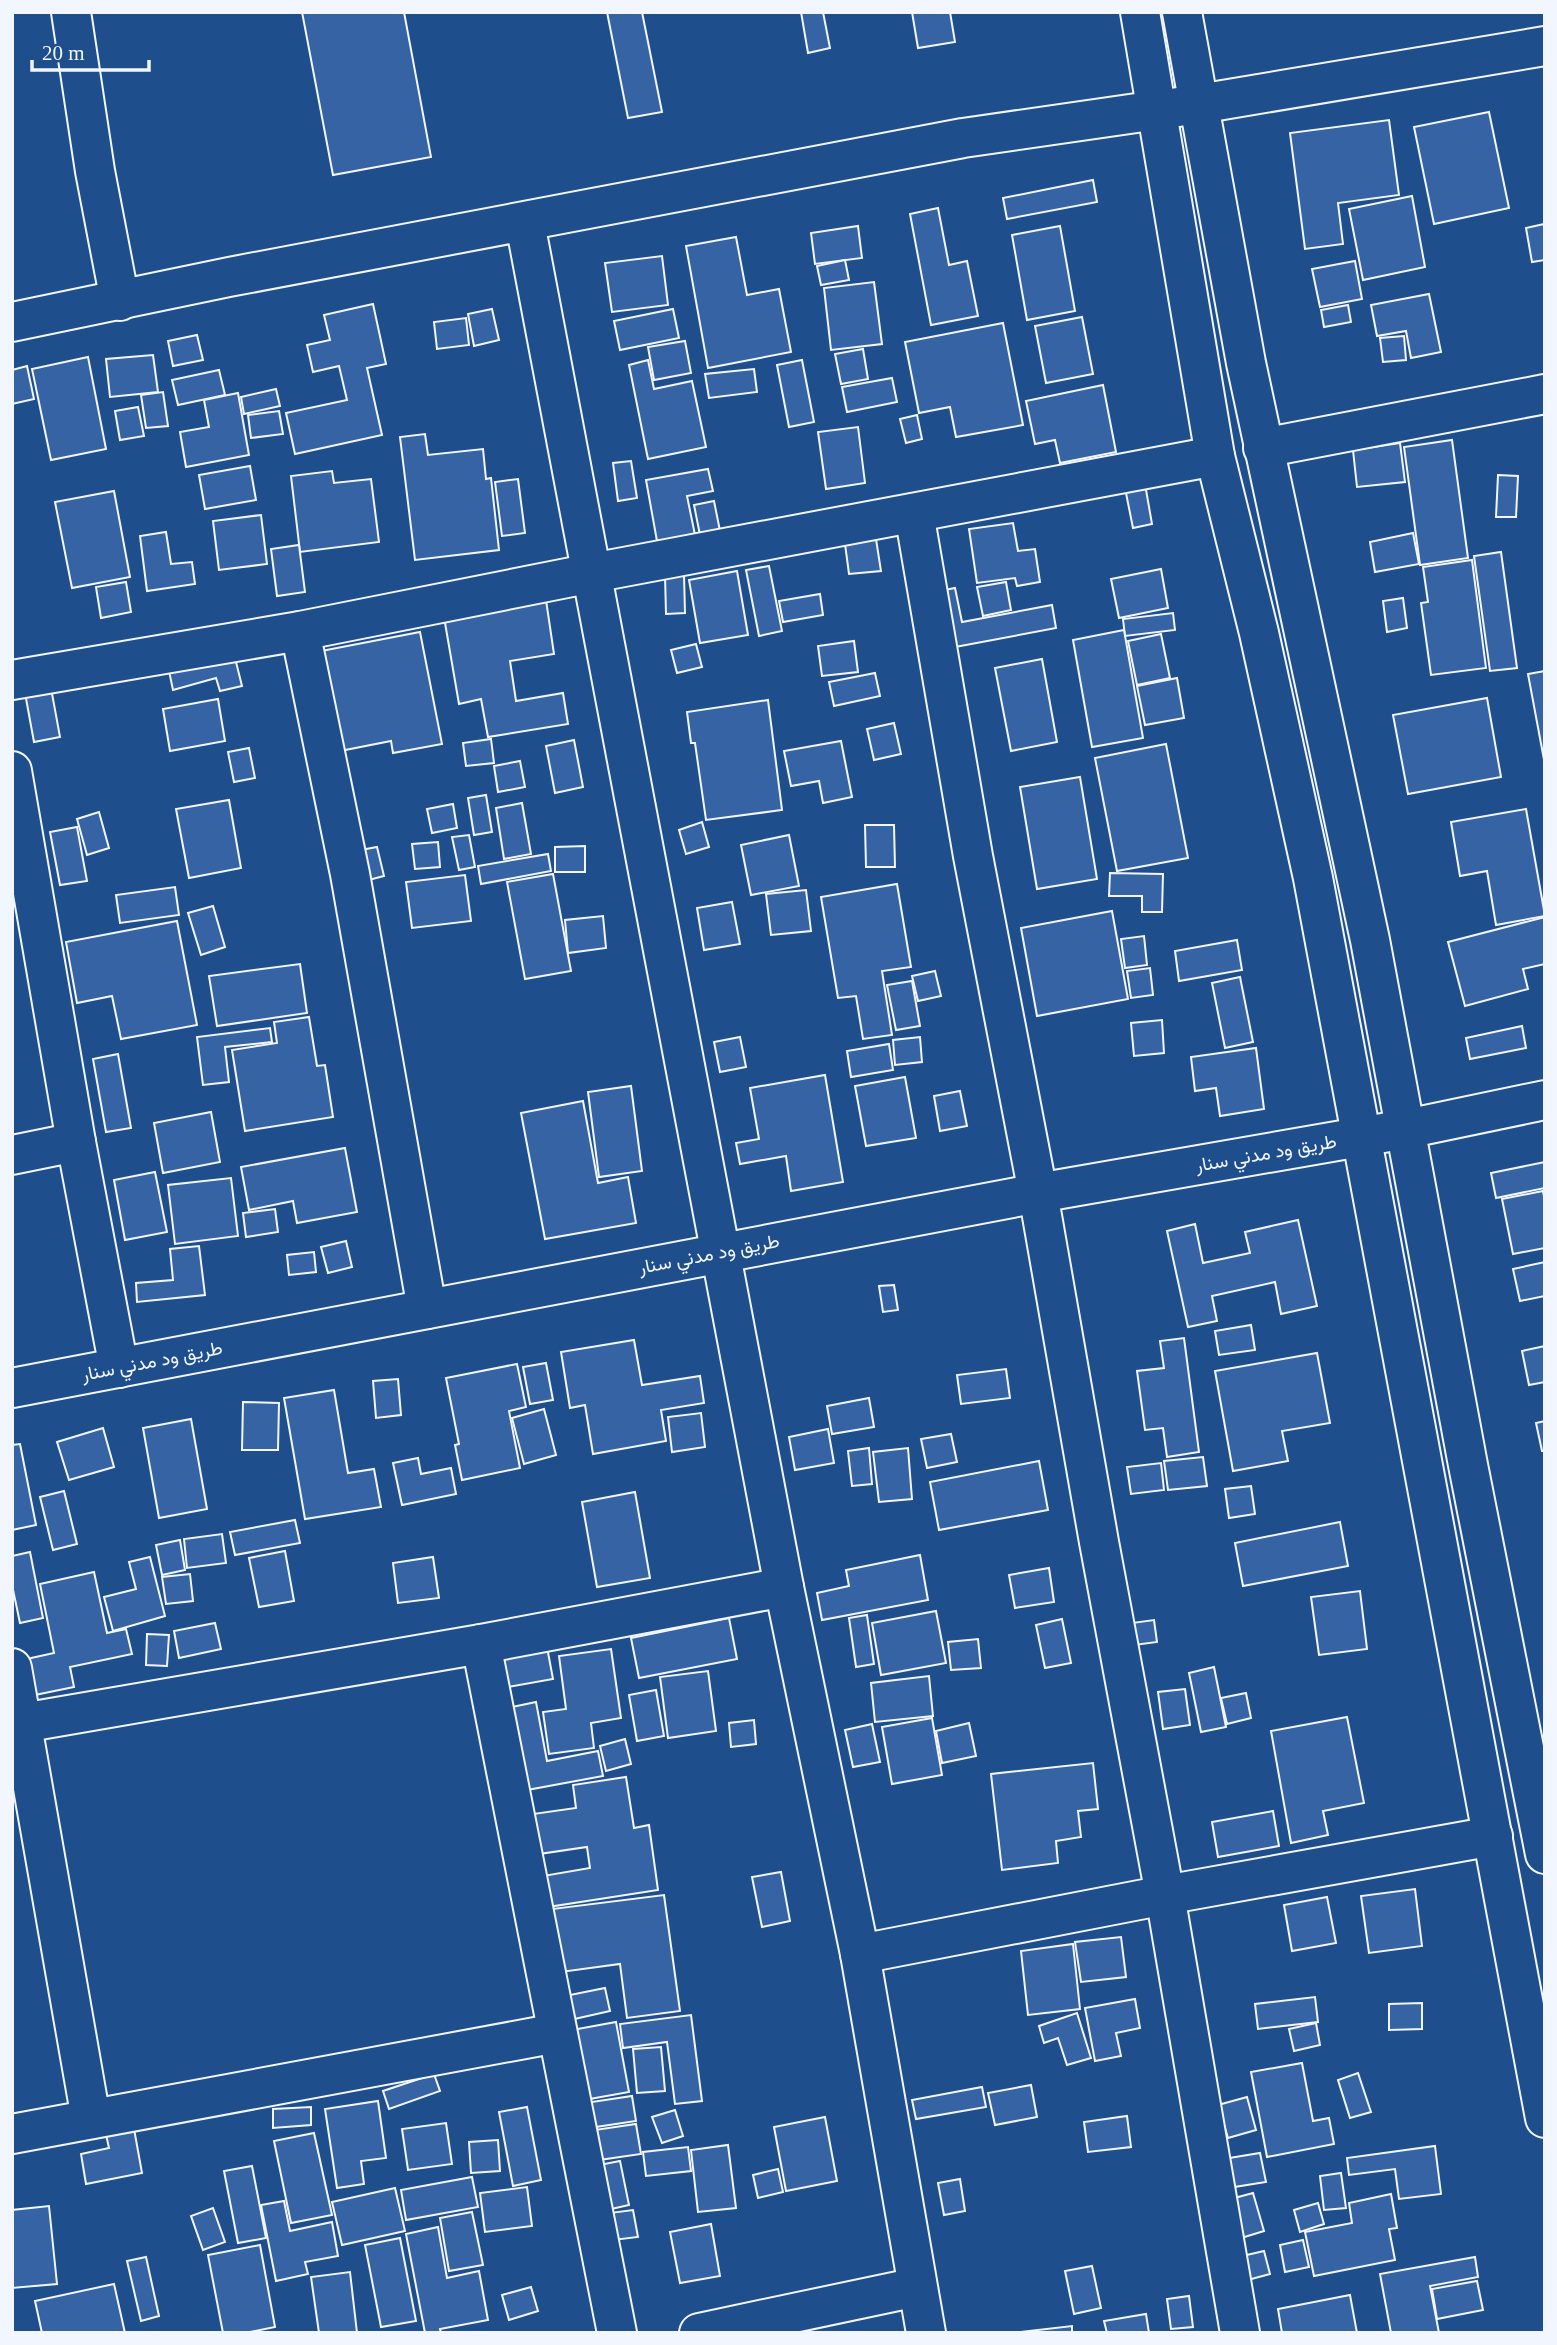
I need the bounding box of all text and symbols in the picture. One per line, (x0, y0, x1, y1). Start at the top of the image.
scale bar (32, 28, 149, 72)
text: 20 m (42, 41, 85, 65)
street label: طريق ود مدني سنار (1193, 1130, 1339, 1181)
street label: طريق ود مدني سنار (636, 1230, 782, 1283)
street label: طريق ود مدني سنار (79, 1337, 225, 1390)

